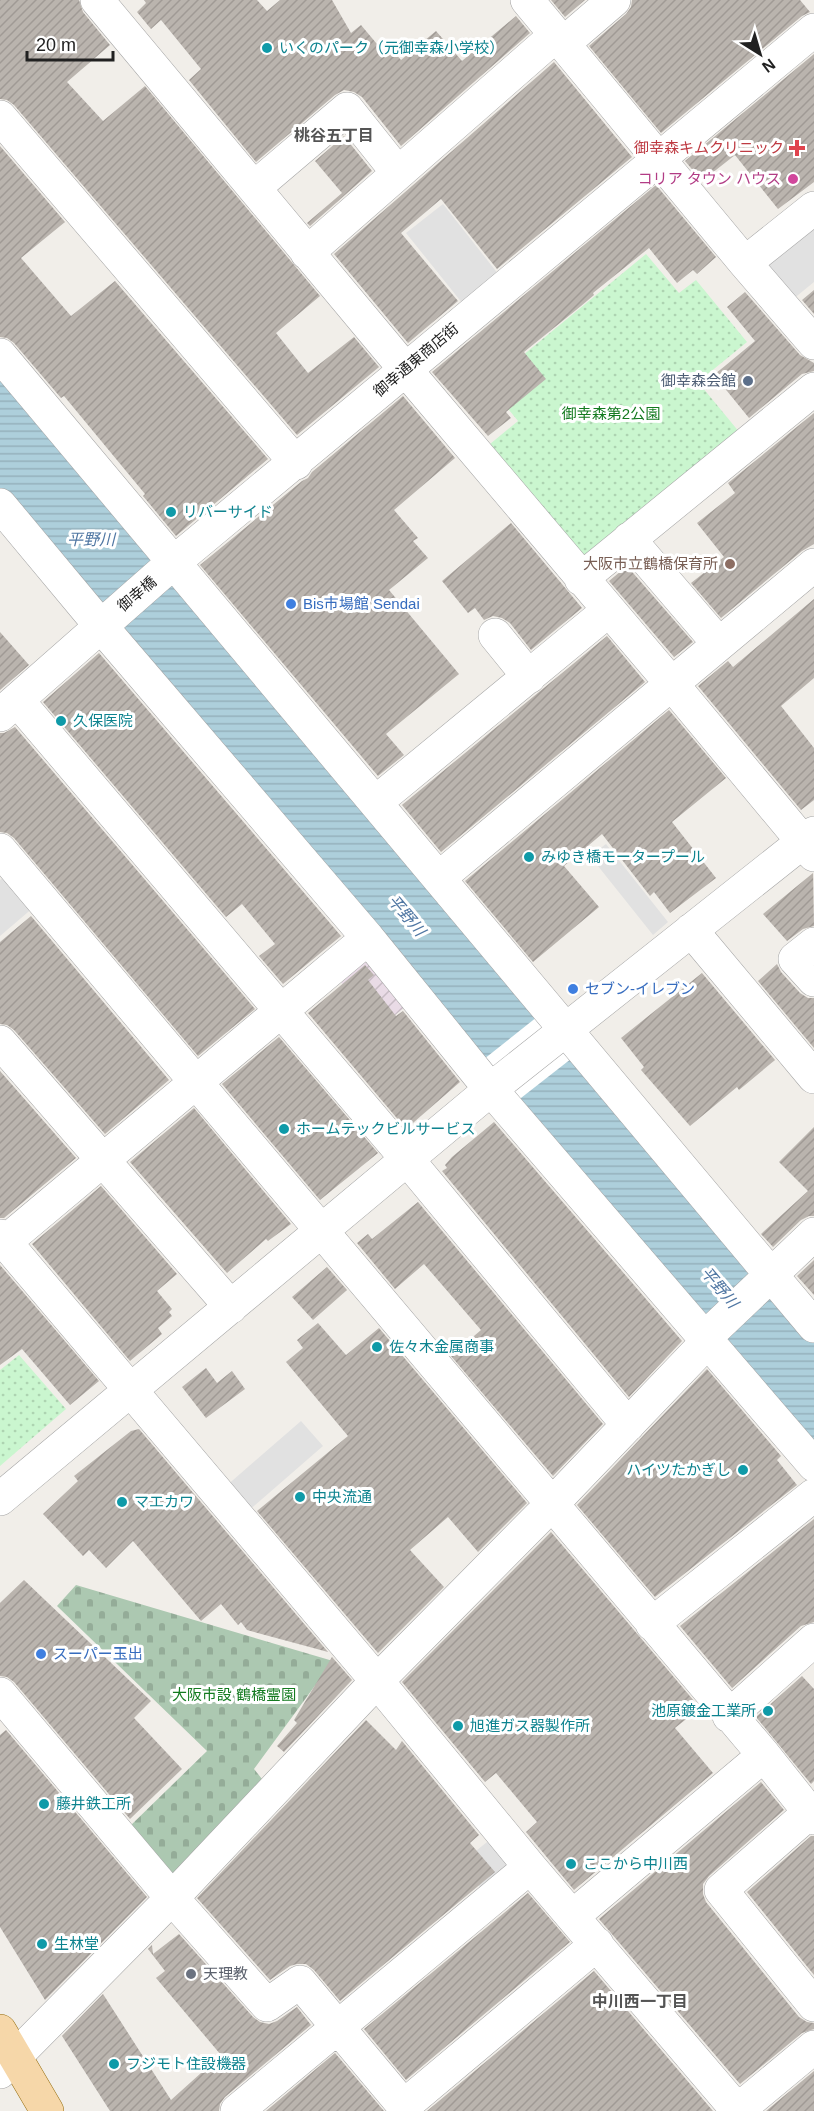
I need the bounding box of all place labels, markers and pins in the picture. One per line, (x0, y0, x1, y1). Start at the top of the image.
place label: いくのパーク（元御幸森小学校） (279, 39, 504, 56)
marker: いくのパーク（元御幸森小学校） (260, 41, 274, 55)
place label: 御幸森キムクリニック (634, 139, 784, 156)
marker: 御幸森キムクリニック (788, 139, 806, 157)
place label: コリア タウン ハウス (638, 170, 781, 187)
marker: コリア タウン ハウス (786, 172, 800, 186)
place label: 御幸森会館 (661, 372, 736, 389)
marker: 御幸森会館 (741, 374, 755, 388)
place label: リバーサイド (183, 503, 273, 520)
marker: リバーサイド (164, 505, 178, 519)
place label: 大阪市立鶴橋保育所 (583, 555, 718, 572)
marker: 大阪市立鶴橋保育所 (723, 557, 737, 571)
place label: Bis市場館 Sendai (303, 595, 420, 612)
marker: Bis市場館 Sendai (284, 597, 298, 611)
place label: 久保医院 (73, 712, 133, 729)
marker: 久保医院 (54, 714, 68, 728)
place label: みゆき橋モータープール (541, 848, 705, 865)
marker: みゆき橋モータープール (522, 850, 536, 864)
place label: セブン-イレブン (585, 980, 695, 997)
marker: セブン-イレブン (566, 982, 580, 996)
place label: ホームテックビルサービス (296, 1120, 476, 1137)
marker: ホームテックビルサービス (277, 1122, 291, 1136)
place label: 佐々木金属商事 (389, 1338, 494, 1355)
marker: 佐々木金属商事 (370, 1340, 384, 1354)
place label: ハイツたかぎし (626, 1461, 731, 1478)
marker: ハイツたかぎし (736, 1463, 750, 1477)
place label: 中央流通 (312, 1488, 372, 1505)
marker: 中央流通 (293, 1490, 307, 1504)
place label: マエカワ (134, 1493, 194, 1510)
marker: マエカワ (115, 1495, 129, 1509)
place label: スーパー玉出 (53, 1645, 143, 1662)
marker: スーパー玉出 (34, 1647, 48, 1661)
place label: 池原鍍金工業所 (651, 1702, 756, 1719)
marker: 池原鍍金工業所 (761, 1704, 775, 1718)
place label: 旭進ガス器製作所 (470, 1717, 590, 1734)
marker: 旭進ガス器製作所 (451, 1719, 465, 1733)
place label: 藤井鉄工所 (56, 1795, 131, 1812)
marker: 藤井鉄工所 (37, 1797, 51, 1811)
place label: ここから中川西 (583, 1855, 688, 1872)
marker: ここから中川西 (564, 1857, 578, 1871)
place label: 生林堂 (54, 1935, 99, 1952)
marker: 生林堂 (35, 1937, 49, 1951)
place label: 天理教 (203, 1965, 248, 1982)
marker: 天理教 (184, 1967, 198, 1981)
place label: フジモト住設機器 (126, 2055, 246, 2072)
marker: フジモト住設機器 (107, 2057, 121, 2071)

